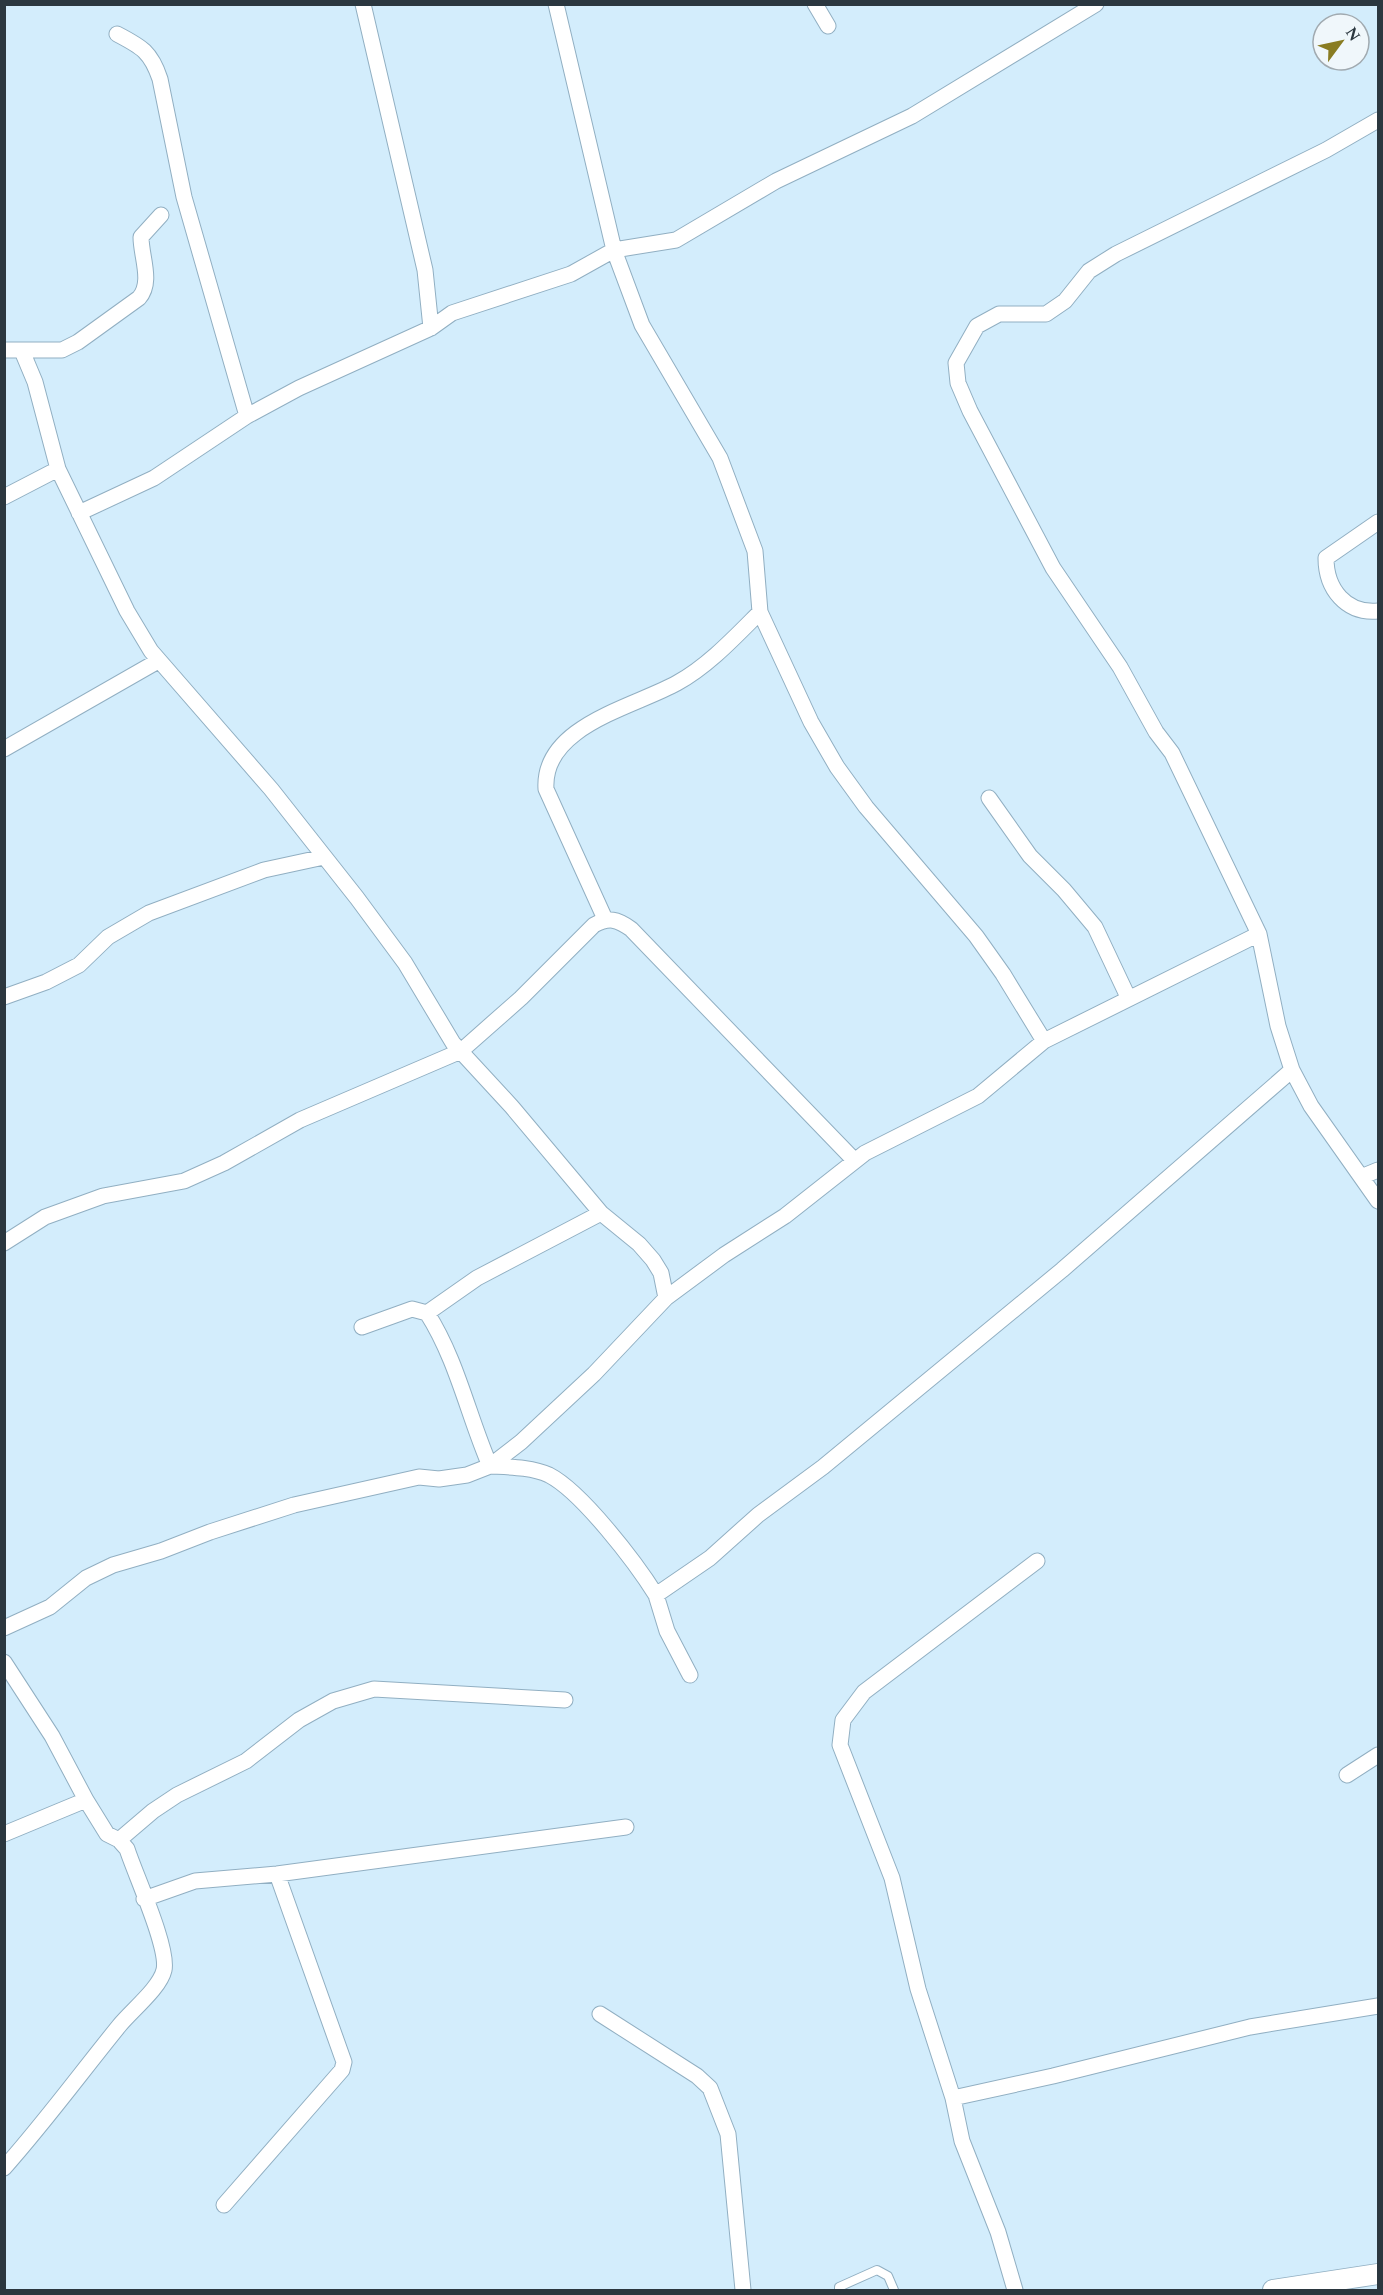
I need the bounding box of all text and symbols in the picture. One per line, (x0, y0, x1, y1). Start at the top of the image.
north arrow (1311, 12, 1371, 72)
text: N (1339, 22, 1366, 46)

